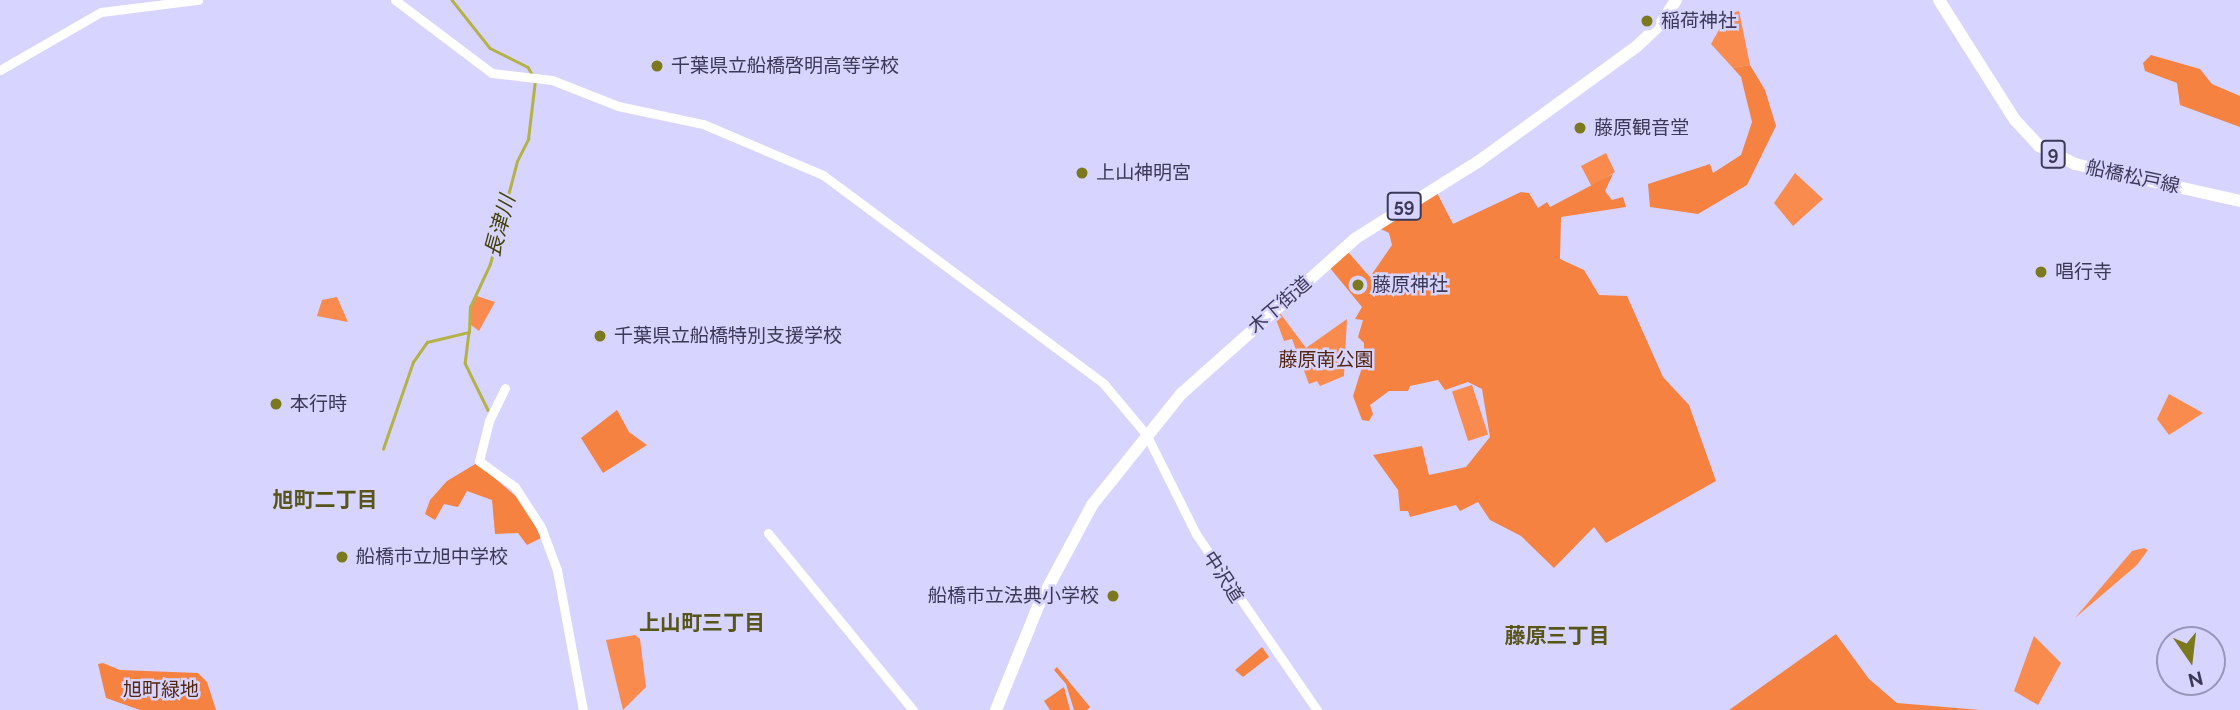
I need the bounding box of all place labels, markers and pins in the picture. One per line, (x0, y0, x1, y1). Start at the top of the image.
place label: 稲荷神社 (1661, 10, 1737, 32)
marker: 稲荷神社 (1639, 13, 1655, 29)
place label: 千葉県立船橋啓明高等学校 (671, 55, 899, 77)
marker: 千葉県立船橋啓明高等学校 (649, 58, 665, 74)
place label: 藤原観音堂 (1594, 117, 1689, 139)
marker: 藤原観音堂 (1572, 120, 1588, 136)
place label: 上山神明宮 (1096, 162, 1191, 184)
marker: 上山神明宮 (1074, 165, 1090, 181)
place label: 唱行寺 (2055, 261, 2112, 283)
marker: 唱行寺 (2033, 264, 2049, 280)
place label: 藤原神社 (1372, 274, 1448, 296)
marker: 藤原神社 (1350, 277, 1366, 293)
place label: 千葉県立船橋特別支援学校 (614, 325, 842, 347)
marker: 千葉県立船橋特別支援学校 (592, 328, 608, 344)
place label: 本行時 (290, 393, 347, 415)
marker: 本行時 (268, 396, 284, 412)
place label: 船橋市立旭中学校 (356, 546, 508, 568)
marker: 船橋市立旭中学校 (334, 549, 350, 565)
place label: 船橋市立法典小学校 (928, 585, 1099, 607)
marker: 船橋市立法典小学校 (1105, 588, 1121, 604)

